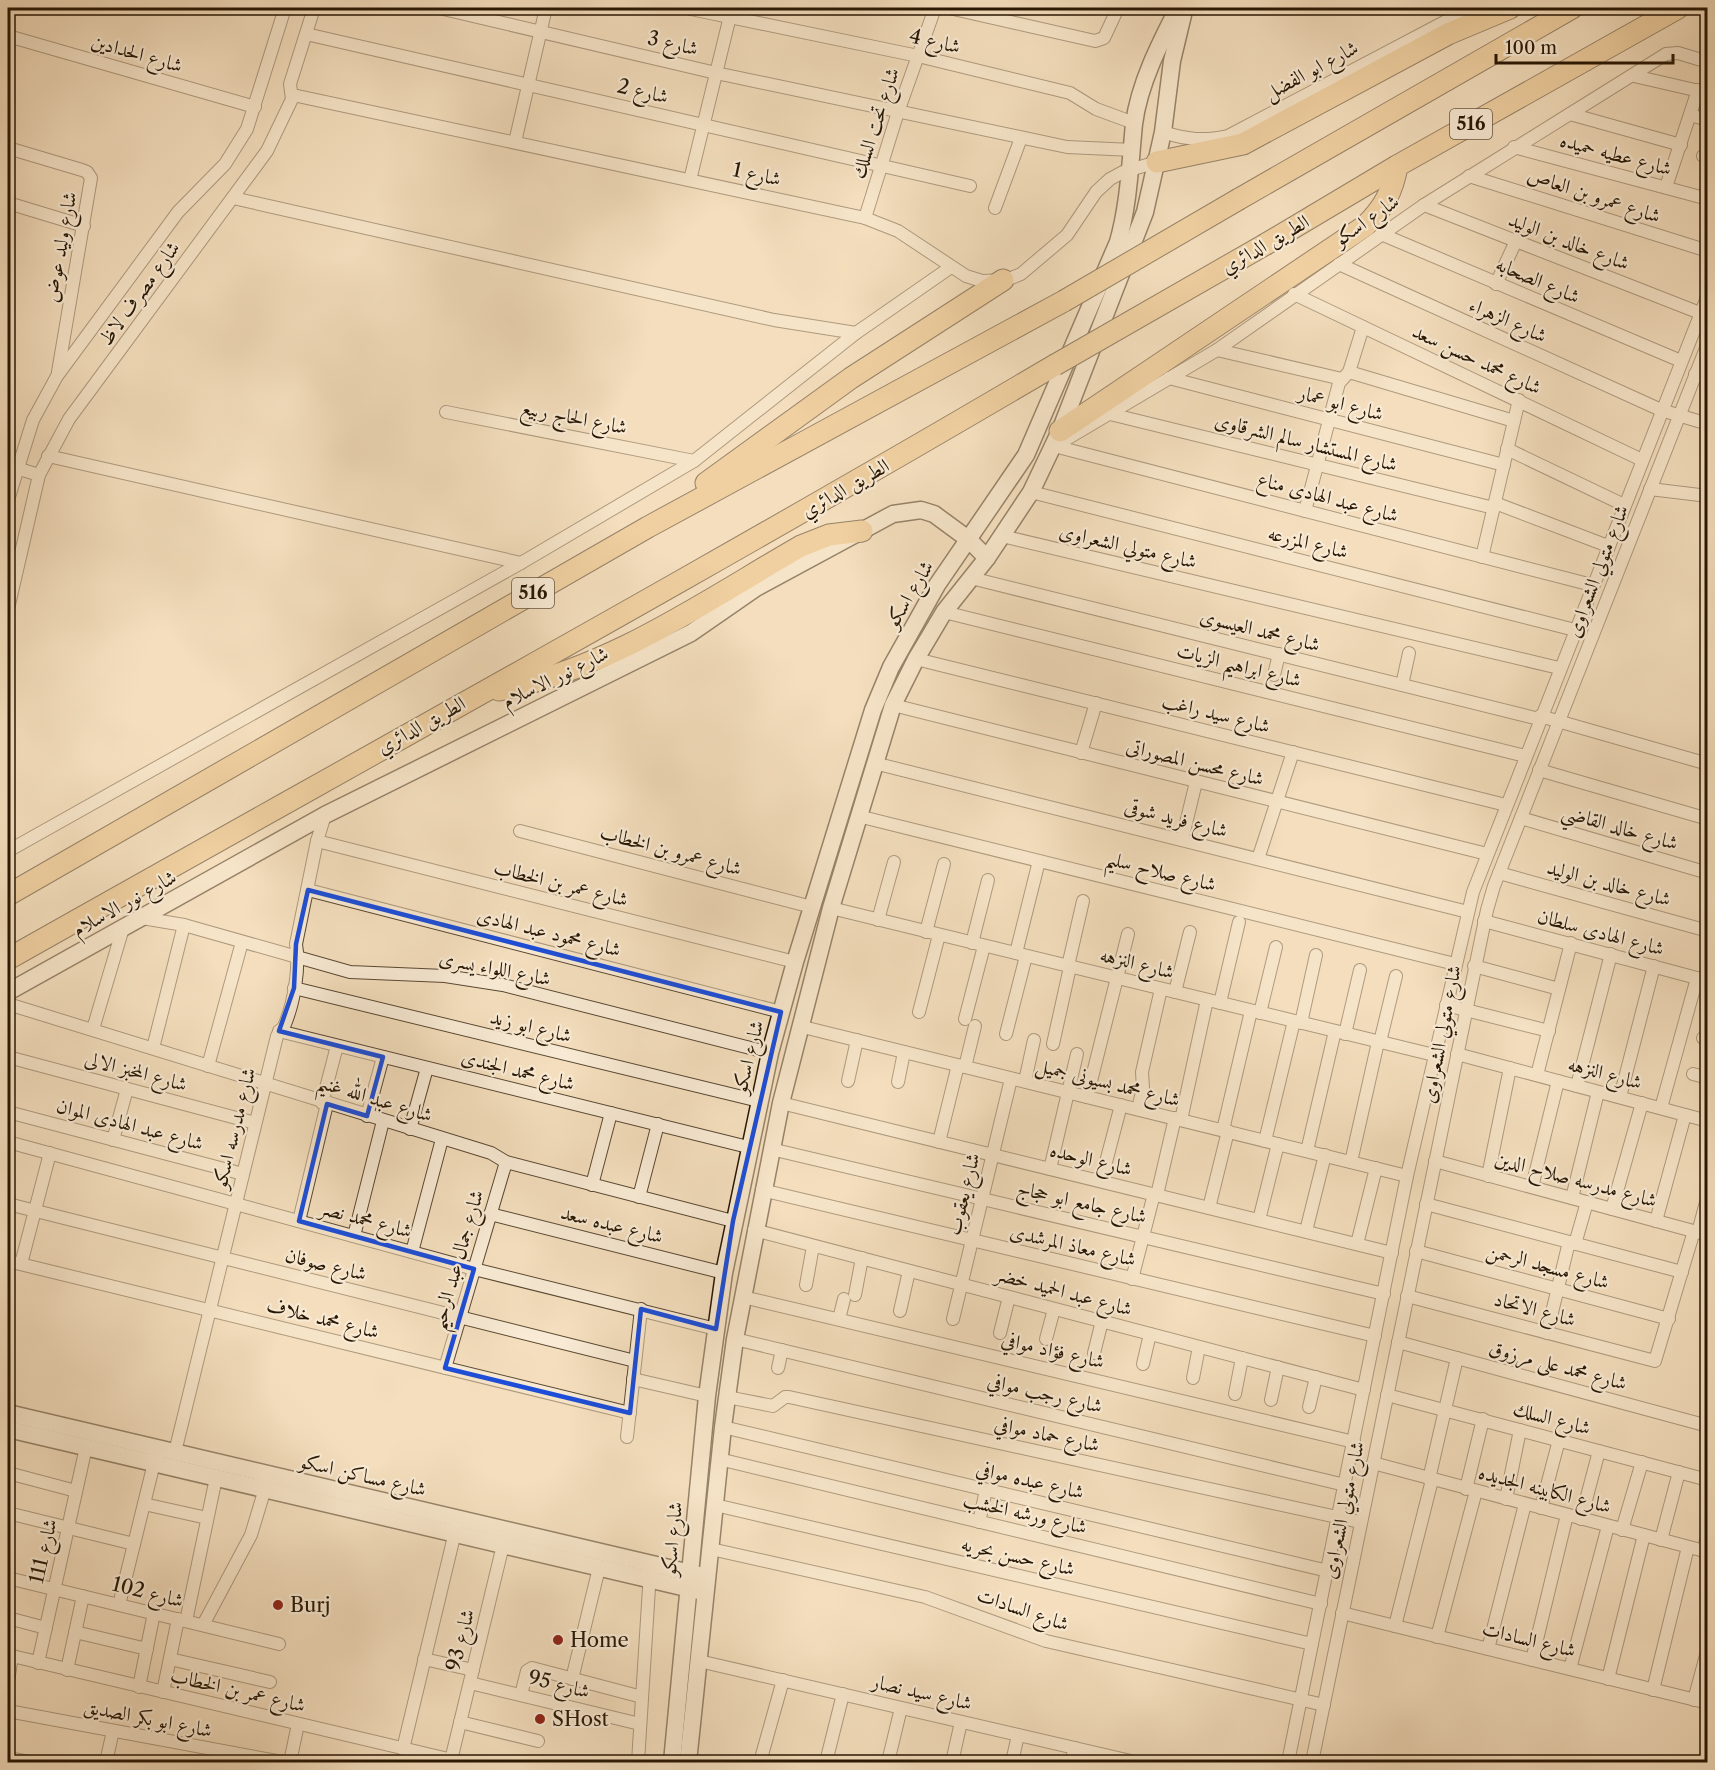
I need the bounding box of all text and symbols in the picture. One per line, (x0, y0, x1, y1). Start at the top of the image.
street label: شارع 4 (906, 24, 963, 64)
street label: شارع 3 (644, 26, 701, 66)
scale bar (1496, 27, 1673, 65)
street label: شارع الحدادين (87, 29, 185, 83)
street label: شارع ابو الفضل (1260, 35, 1365, 110)
text: 100 m (1505, 37, 1557, 59)
street label: شارع تحت السلك (846, 64, 910, 183)
street label: شارع 2 (614, 74, 671, 114)
road number: 516 (1450, 109, 1492, 139)
street label: شارع عطيه حميده (1556, 128, 1674, 186)
street label: شارع 1 (730, 157, 783, 197)
street label: شارع عمرو بن العاص (1523, 162, 1664, 234)
street label: شارع اسكو (1327, 189, 1407, 257)
street label: شارع وليد عوض (38, 190, 87, 305)
street label: شارع خالد بن الوليد (1503, 207, 1633, 281)
street label: الطريق الدائري (1217, 209, 1315, 282)
street label: شارع مصرف لاظ (93, 236, 190, 353)
street label: شارع الصحابه (1490, 252, 1584, 314)
street label: شارع الزهراء (1463, 292, 1551, 353)
street label: شارع محمد حسن سعد (1406, 319, 1545, 405)
street label: شارع ابو عمار (1292, 380, 1386, 432)
street label: شارع الحاج ربيع (518, 395, 629, 445)
street label: شارع المستشار سالم الشرقاوى (1211, 408, 1400, 482)
street label: الطريق الدائري (797, 453, 895, 526)
street label: شارع عبد الهادى مناع (1253, 467, 1401, 533)
street label: شارع متولي الشعراوى (1561, 501, 1639, 643)
street label: شارع متولي الشعراوى (1056, 519, 1199, 579)
street label: شارع المزرعه (1264, 520, 1351, 569)
street label: شارع اسكو (879, 556, 944, 637)
road number: 516 (512, 578, 554, 608)
street label: شارع محمد العيسوى (1196, 603, 1323, 662)
street label: شارع ابراهيم الزيات (1172, 638, 1304, 700)
street label: شارع نور الاسلام (498, 641, 615, 718)
street label: شارع سيد راغب (1158, 688, 1273, 744)
street label: الطريق الدائري (372, 691, 472, 763)
street label: شارع محسن المصوراتى (1122, 733, 1266, 797)
street label: شارع فريد شوقى (1121, 794, 1230, 848)
street label: شارع خالد القاضي (1557, 799, 1681, 862)
street label: شارع عمرو بن الخطاب (596, 820, 744, 886)
street label: شارع صلاح سليم (1101, 846, 1219, 904)
street label: شارع عمر بن الخطاب (490, 855, 631, 917)
street label: شارع خالد بن الوليد (1543, 855, 1674, 917)
street label: شارع نور الاسلام (68, 865, 183, 947)
street label: شارع محمود عبد الهادى (473, 903, 623, 967)
street label: شارع الهادى سلطان (1533, 904, 1667, 966)
street label: شارع النزهه (1096, 942, 1177, 990)
street label: شارع اللواء يسرى (436, 945, 553, 996)
street label: شارع متولي الشعراوى (1416, 963, 1472, 1106)
street label: شارع ابو زيد (486, 1004, 574, 1054)
street label: شارع اسكو (727, 1018, 774, 1099)
street label: شارع محمد الجندى (457, 1044, 577, 1101)
street label: شارع المخبز الالى (81, 1046, 190, 1102)
street label: شارع محمد بسيونى جميل (1032, 1052, 1183, 1117)
street label: شارع النزهه (1564, 1052, 1645, 1100)
street label: شارع مدرسه اسكو (207, 1065, 266, 1194)
street label: شارع عبد الله غنيم (312, 1066, 436, 1135)
street label: شارع عبد الهادى الموان (52, 1093, 206, 1161)
street label: شارع الوحده (1046, 1137, 1135, 1187)
street label: شارع مدرسه صلاح الدين (1491, 1146, 1660, 1218)
street label: شارع يعقوب (941, 1150, 991, 1239)
street label: شارع جامع ابو حجاج (1014, 1175, 1149, 1234)
street label: شارع جمال عبد الرحيم (426, 1187, 496, 1335)
street label: شارع محمد نصر (314, 1195, 415, 1249)
street label: شارع عبده سعد (557, 1200, 666, 1254)
street label: شارع معاذ المرشدى (1006, 1219, 1138, 1277)
street label: شارع مسجد الرحمن (1482, 1238, 1612, 1300)
street label: شارع صوفان (281, 1242, 369, 1291)
street label: شارع عبد الحميد خضر (990, 1261, 1135, 1327)
street label: شارع الاتحاد (1490, 1287, 1579, 1337)
street label: شارع محمد خلاف (263, 1292, 382, 1349)
street label: شارع فؤاد موافي (998, 1327, 1107, 1379)
street label: شارع محمد على مرزوق (1485, 1335, 1630, 1401)
street label: شارع رجب موافي (984, 1368, 1105, 1424)
street label: شارع السلك (1509, 1396, 1594, 1446)
street label: شارع حماد موافي (991, 1411, 1102, 1463)
street label: شارع متولي الشعراوى (1317, 1439, 1375, 1582)
street label: شارع مساكن اسكو (294, 1448, 429, 1507)
street label: شارع عبده موافي (972, 1456, 1086, 1510)
street label: شارع الكابينه الجديده (1474, 1460, 1614, 1524)
street label: شارع ورشه الخشب (959, 1487, 1089, 1545)
street label: شارع اسكو (657, 1501, 693, 1580)
street label: شارع 111 (24, 1516, 68, 1587)
street label: شارع حسن بحريه (958, 1531, 1077, 1587)
street label: شارع 102 (108, 1572, 186, 1618)
street label: شارع السادات (972, 1582, 1072, 1642)
place label: Burj (290, 1593, 330, 1617)
marker: Burj (271, 1598, 285, 1612)
street label: شارع 93 (441, 1607, 485, 1675)
street label: شارع السادات (1478, 1616, 1578, 1668)
place label: Home (570, 1628, 629, 1652)
marker: Home (551, 1633, 565, 1647)
street label: شارع عمر بن الخطاب (167, 1663, 308, 1723)
street label: شارع 95 (524, 1665, 592, 1709)
street label: شارع سيد نصار (866, 1668, 974, 1721)
street label: شارع ابو بكر الصديق (81, 1694, 214, 1748)
place label: SHost (552, 1707, 609, 1731)
marker: SHost (533, 1712, 547, 1726)

